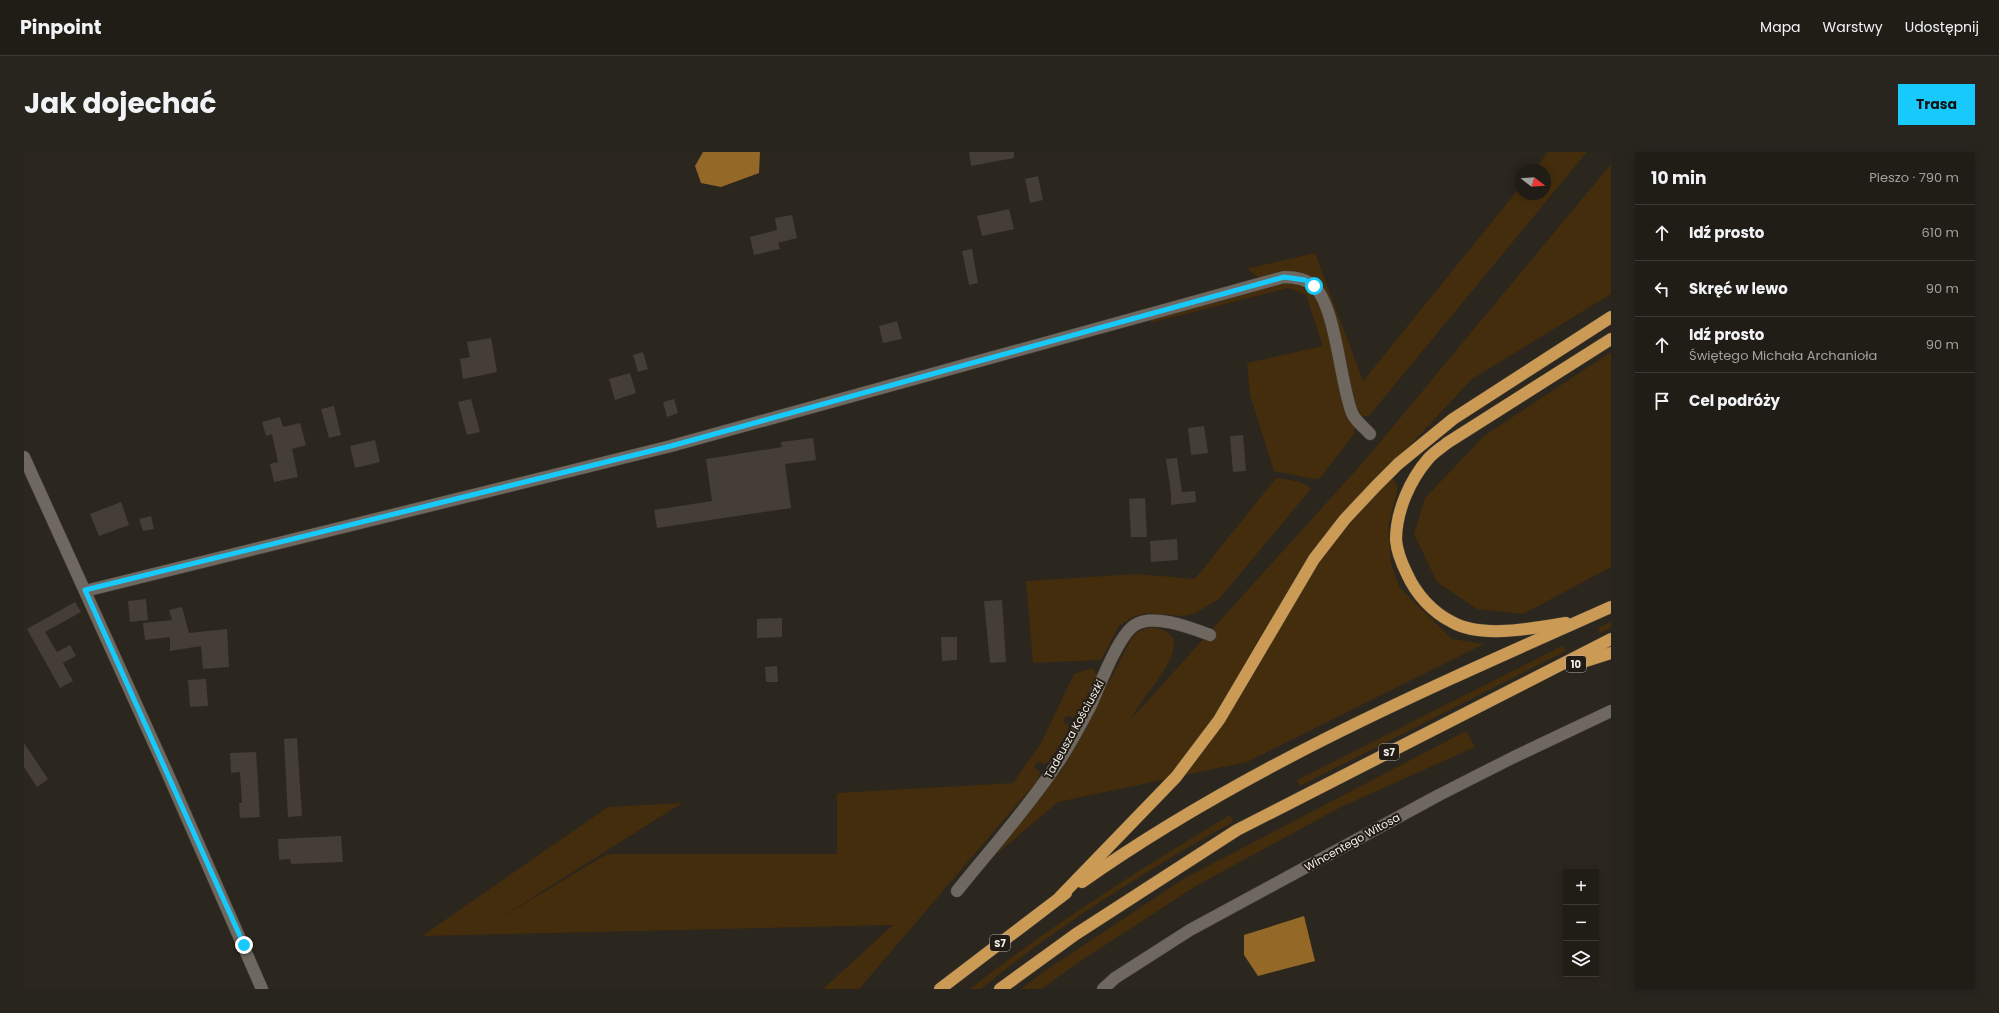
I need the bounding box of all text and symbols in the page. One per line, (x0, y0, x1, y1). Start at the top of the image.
text: Pinpoint (20, 14, 101, 41)
text: Mapa (1760, 17, 1801, 37)
text: Warstwy (1823, 17, 1883, 37)
text: Udostępnij (1905, 17, 1979, 37)
text: Jak dojechać (24, 84, 217, 123)
button: Trasa (1898, 84, 1975, 125)
north arrow (1515, 164, 1551, 200)
text: 10 min (1651, 166, 1707, 190)
text: Pieszo · 790 m (1869, 168, 1959, 187)
icon: ahead (1651, 222, 1673, 244)
text: Idź prosto (1689, 222, 1764, 243)
text: 610 m (1922, 223, 1959, 242)
route start (1305, 277, 1323, 295)
icon: left (1651, 278, 1673, 300)
text: Skręć w lewo (1689, 278, 1788, 299)
text: 90 m (1926, 279, 1959, 298)
text: Idź prosto (1689, 324, 1764, 345)
icon: ahead (1651, 334, 1673, 356)
text: 90 m (1926, 335, 1959, 354)
text: Świętego Michała Archanioła (1689, 346, 1877, 365)
icon: arrive (1651, 390, 1673, 412)
text: Cel podróży (1689, 390, 1780, 411)
road number: 10 (1566, 656, 1586, 672)
street label: Tadeusza Kościuszki (1040, 676, 1108, 781)
road number: S7 (1379, 744, 1399, 760)
street label: Wincentego Witosa (1301, 809, 1403, 875)
map controls (1563, 869, 1599, 977)
button: + (1563, 869, 1599, 905)
button: − (1563, 905, 1599, 941)
road number: S7 (990, 935, 1010, 951)
route end (235, 936, 253, 954)
button: layers (1563, 941, 1599, 977)

